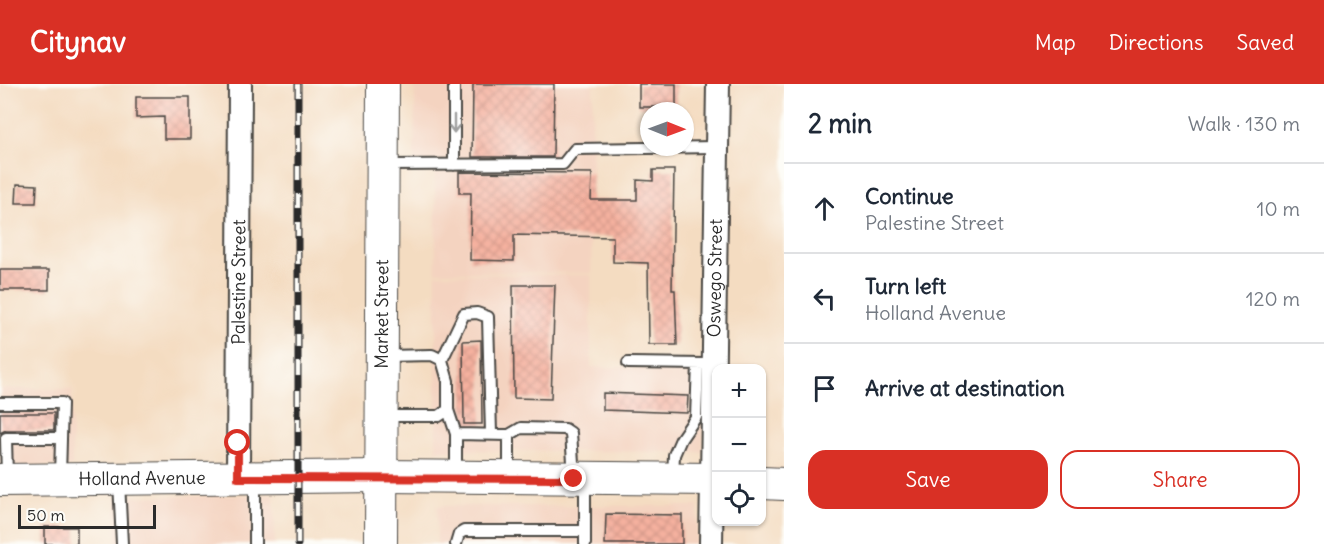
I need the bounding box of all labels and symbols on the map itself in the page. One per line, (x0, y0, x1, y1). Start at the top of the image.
north arrow (640, 102, 694, 156)
one-way arrow (448, 114, 460, 134)
street label: Palestine Street (227, 219, 250, 345)
street label: Oswego Street (702, 219, 727, 337)
street label: Market Street (370, 259, 393, 369)
route start (224, 429, 250, 455)
route end (560, 465, 586, 491)
street label: Holland Avenue (78, 466, 206, 490)
scale bar (18, 502, 156, 530)

